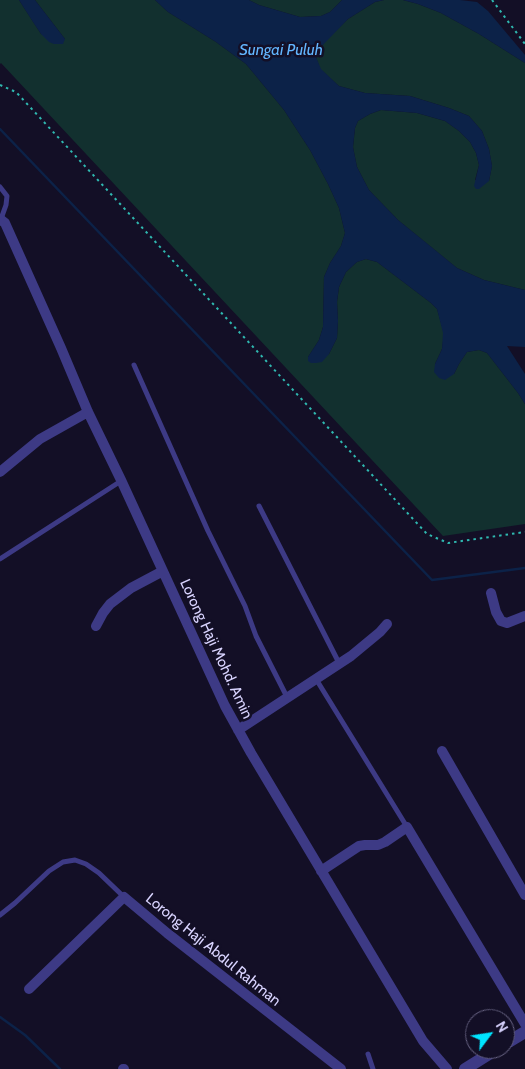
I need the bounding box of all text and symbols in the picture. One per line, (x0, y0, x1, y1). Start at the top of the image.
water label: Sungai Puluh (239, 40, 323, 60)
street label: Lorong Haji Mohd. Amin (176, 576, 256, 722)
street label: Lorong Haji Abdul Rahman (142, 890, 284, 1010)
north arrow (465, 1009, 515, 1059)
text: N (492, 1018, 512, 1036)

